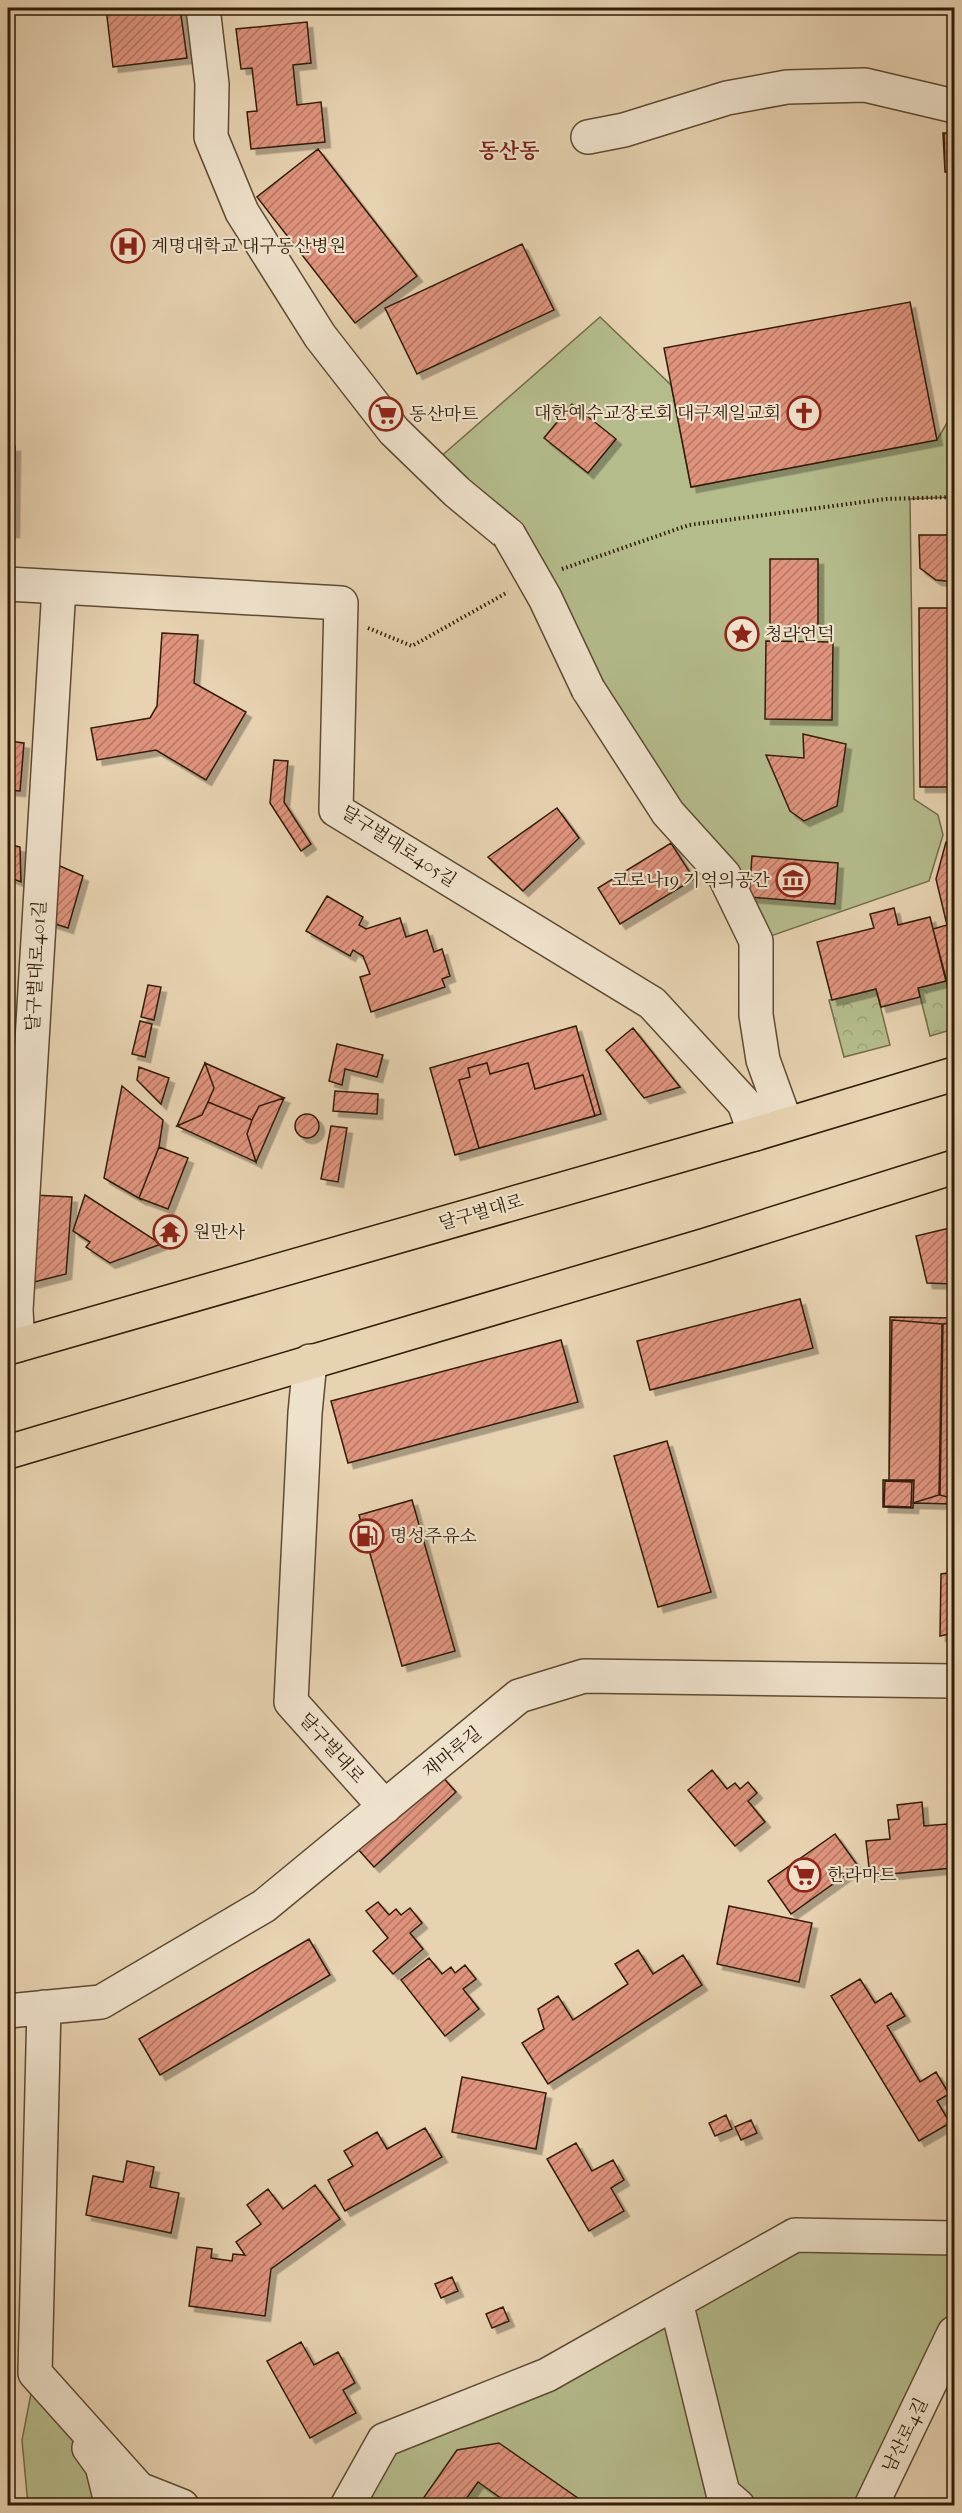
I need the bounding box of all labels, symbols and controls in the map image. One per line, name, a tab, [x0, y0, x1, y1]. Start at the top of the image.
district label: 동산동	[479, 139, 539, 163]
hospital icon: 계명대학교 대구동산병원	[110, 228, 146, 264]
place label: 계명대학교 대구동산병원	[151, 236, 346, 257]
church icon: 대한예수교장로회 대구제일교회	[786, 395, 822, 431]
supermarket icon: 동산마트	[368, 396, 404, 432]
place label: 대한예수교장로회 대구제일교회	[534, 403, 781, 424]
place label: 동산마트	[409, 404, 479, 425]
place icon: 청라언덕	[724, 616, 760, 652]
place label: 청라언덕	[765, 624, 835, 645]
street label: 달구벌대로405길	[337, 801, 460, 891]
museum icon: 코로나19 기억의공간	[775, 862, 811, 898]
place label: 코로나19 기억의공간	[611, 870, 771, 891]
street label: 달구벌대로401길	[23, 900, 50, 1032]
street label: 달구벌대로	[436, 1190, 526, 1235]
temple icon: 원만사	[152, 1214, 188, 1250]
place label: 원만사	[193, 1222, 246, 1243]
fuel station icon: 명성주유소	[349, 1518, 385, 1554]
place label: 명성주유소	[390, 1526, 477, 1547]
street label: 달구벌대로	[295, 1709, 369, 1788]
street label: 재마루길	[419, 1722, 486, 1782]
supermarket icon: 한라마트	[786, 1857, 822, 1893]
place label: 한라마트	[827, 1865, 897, 1886]
street label: 남산로4길	[878, 2395, 932, 2476]

